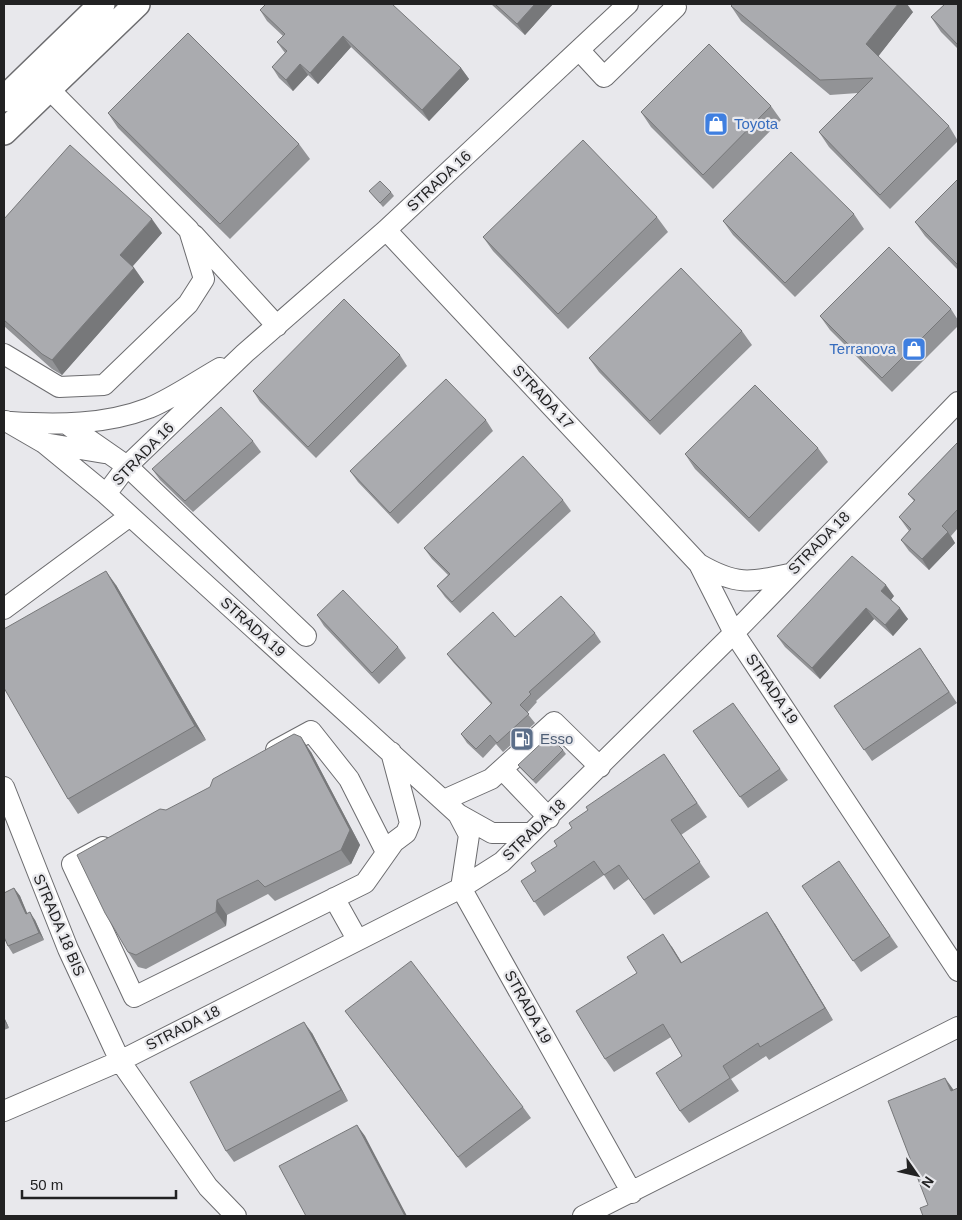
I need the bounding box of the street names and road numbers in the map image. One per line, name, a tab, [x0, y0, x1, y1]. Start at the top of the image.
street label: STRADA 16	[403, 147, 474, 214]
street label: STRADA 17	[510, 361, 577, 432]
street label: STRADA 16	[108, 419, 177, 489]
street label: STRADA 18	[784, 508, 853, 578]
street label: STRADA 19	[218, 593, 289, 660]
street label: STRADA 19	[743, 650, 802, 727]
street label: STRADA 18	[499, 795, 569, 864]
street label: STRADA 18 BIS	[30, 871, 89, 978]
street label: STRADA 19	[501, 967, 555, 1046]
street label: STRADA 18	[143, 1002, 223, 1053]

